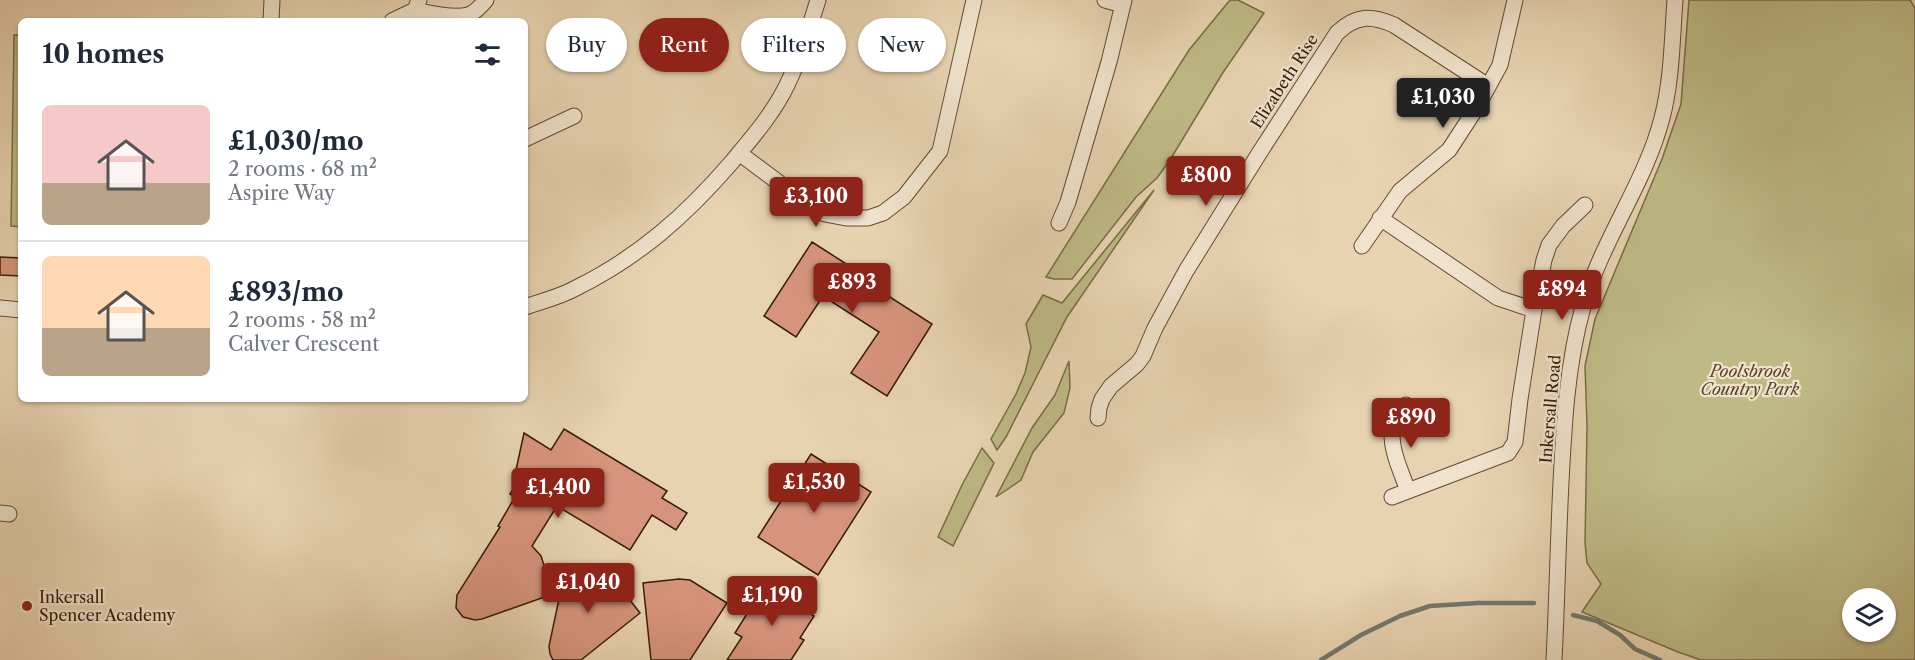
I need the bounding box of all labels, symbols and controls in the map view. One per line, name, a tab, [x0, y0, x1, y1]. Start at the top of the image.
chip: Buy	[546, 18, 627, 72]
chip: Rent	[639, 18, 729, 72]
chip: Filters	[741, 18, 846, 72]
chip: New	[858, 18, 946, 72]
street label: Elizabeth Rise	[1246, 30, 1322, 132]
text: 10 homes	[42, 38, 164, 70]
icon: filters	[471, 38, 504, 71]
pin: £1,030	[1394, 78, 1492, 129]
text: £1,030	[1411, 85, 1475, 109]
text: £1,030/mo	[228, 125, 364, 157]
icon: home	[90, 129, 162, 201]
pin: £800	[1170, 156, 1242, 207]
text: 2 rooms · 68 m²	[228, 157, 377, 181]
text: £800	[1180, 163, 1232, 187]
pin: £3,100	[767, 177, 865, 228]
text: Aspire Way	[228, 181, 335, 205]
text: £3,100	[784, 184, 848, 208]
pin: £893	[816, 263, 888, 314]
text: £893	[828, 270, 877, 294]
pin: £894	[1526, 270, 1598, 321]
text: £893/mo	[228, 276, 344, 308]
text: £894	[1537, 277, 1587, 301]
icon: home	[90, 280, 162, 352]
text: 2 rooms · 58 m²	[228, 308, 376, 332]
text: Calver Crescent	[228, 332, 379, 356]
street label: Inkersall Road	[1535, 354, 1565, 464]
park label: Poolsbrook Country Park	[1701, 361, 1800, 399]
pin: £890	[1375, 398, 1447, 449]
text: £890	[1386, 405, 1436, 429]
pin: £1,530	[765, 463, 863, 514]
pin: £1,400	[509, 468, 607, 519]
text: £1,530	[782, 470, 846, 494]
text: £1,400	[525, 475, 591, 499]
pin: £1,040	[539, 563, 637, 614]
text: £1,040	[555, 570, 621, 594]
pin: £1,190	[723, 576, 821, 627]
text: £1,190	[741, 583, 803, 607]
place label: Inkersall Spencer Academy	[39, 587, 176, 625]
map controls	[1842, 588, 1896, 642]
button: layers	[1842, 588, 1896, 642]
marker: Inkersall Spencer Academy	[20, 599, 34, 613]

